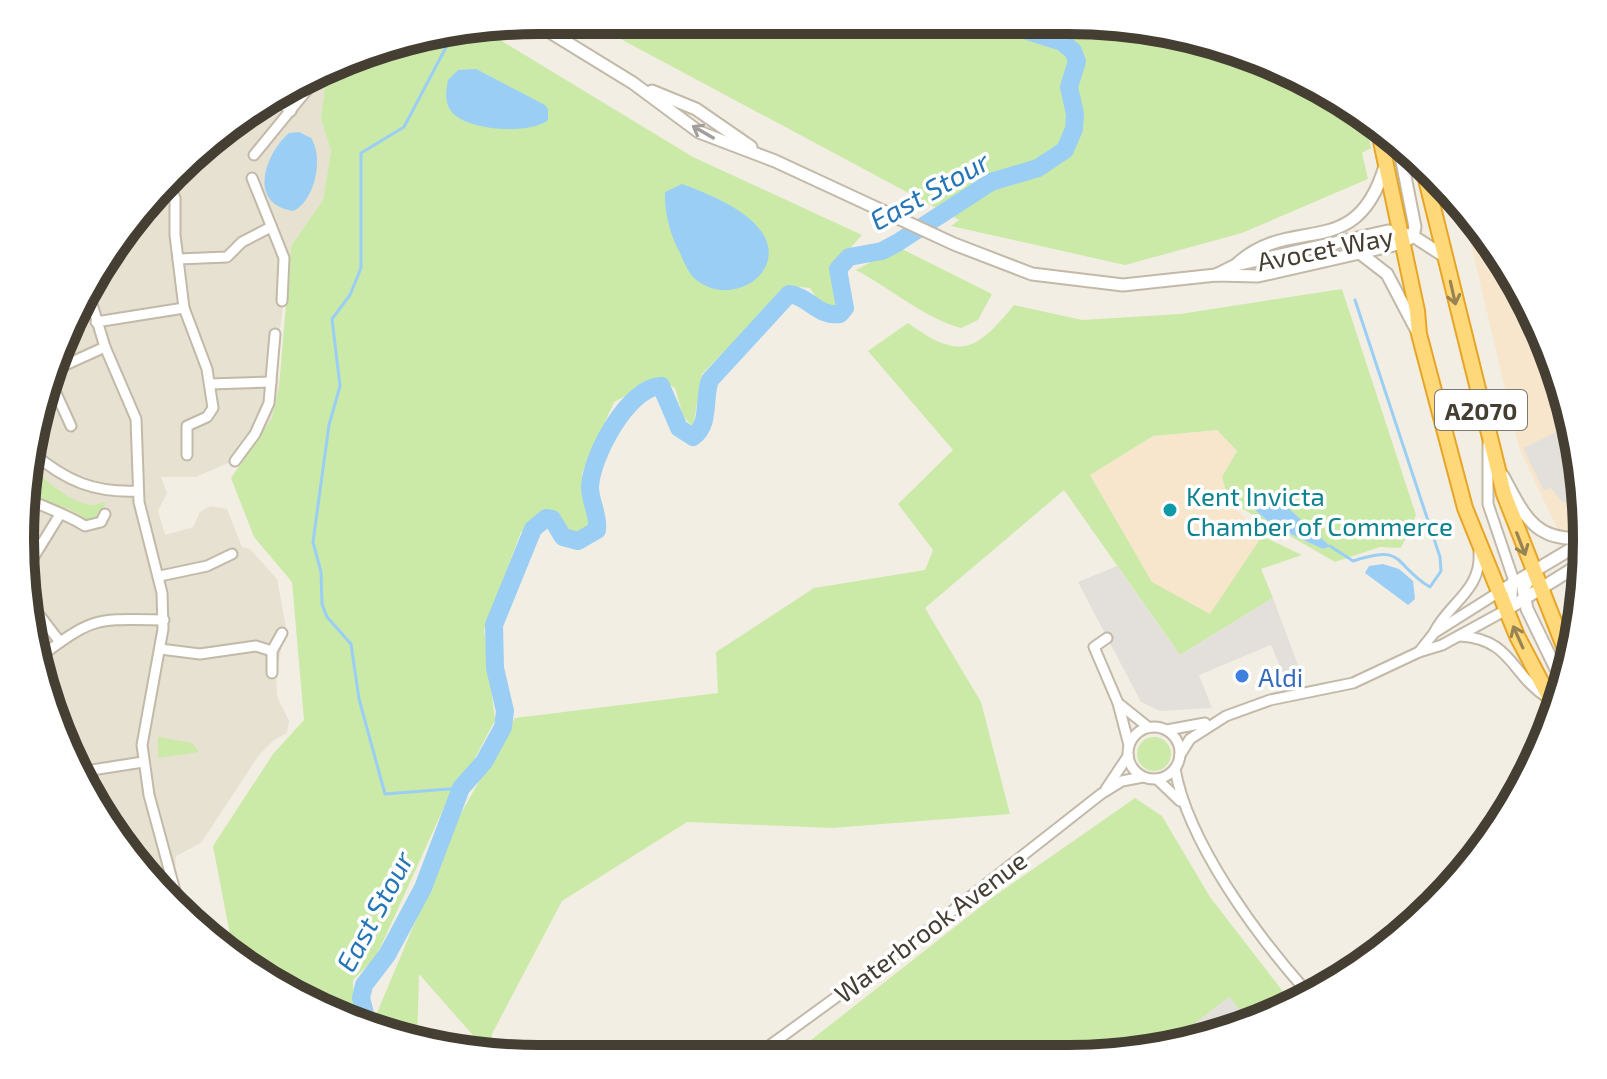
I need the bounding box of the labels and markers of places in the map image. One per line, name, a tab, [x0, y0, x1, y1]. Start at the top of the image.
place label: Kent Invicta Chamber of Commerce	[1186, 480, 1453, 541]
marker: Kent Invicta Chamber of Commerce	[1161, 501, 1179, 519]
place label: Aldi	[1258, 661, 1303, 692]
marker: Aldi	[1233, 667, 1251, 685]

